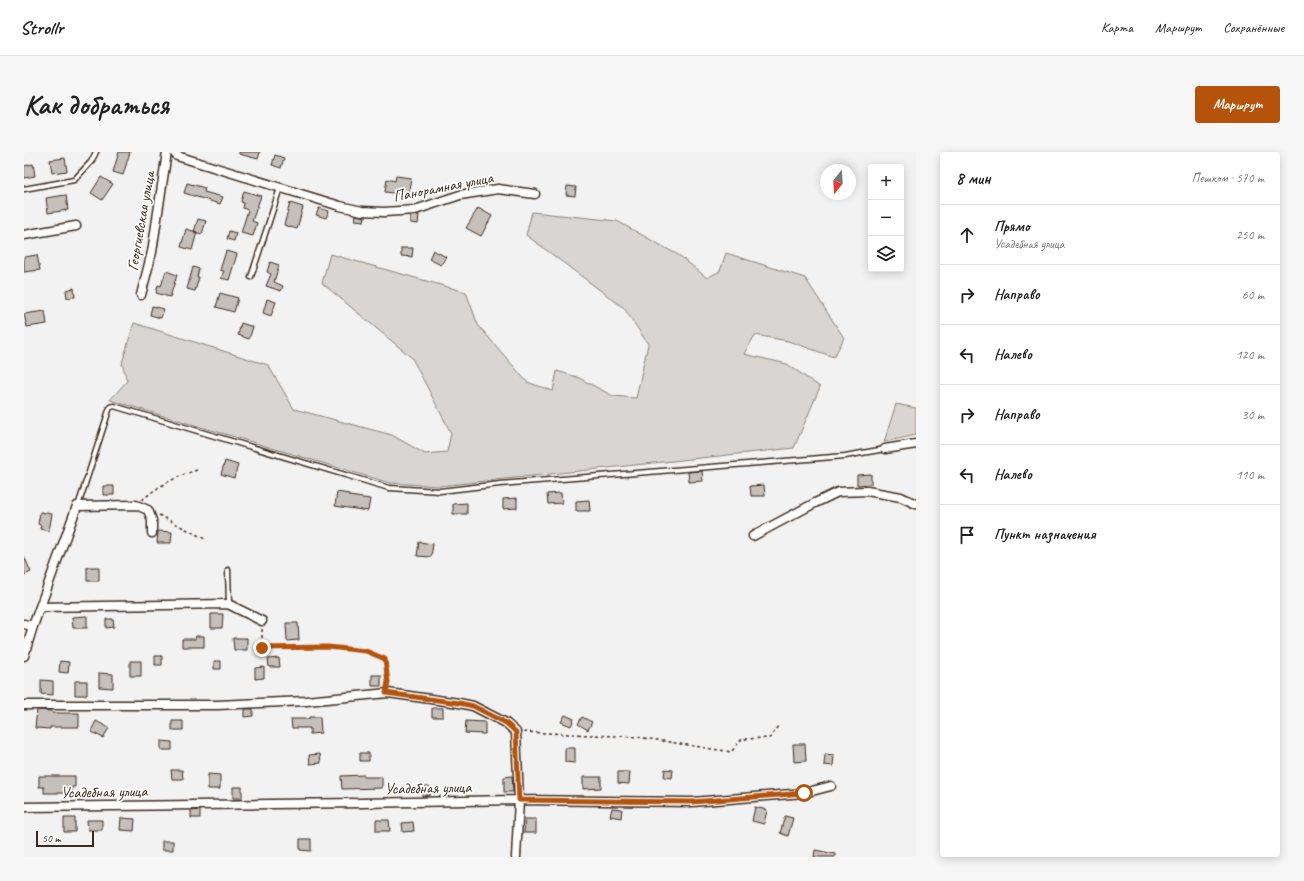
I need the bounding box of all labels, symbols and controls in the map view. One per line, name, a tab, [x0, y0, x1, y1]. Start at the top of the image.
text: Strollr	[20, 16, 63, 40]
text: Карта	[1101, 19, 1133, 36]
text: Маршрут	[1155, 19, 1201, 36]
text: Сохранённые	[1223, 19, 1284, 36]
button: Маршрут	[1195, 86, 1280, 123]
text: Как добраться	[24, 87, 169, 122]
north arrow	[820, 164, 856, 200]
map controls	[868, 164, 904, 272]
button: +	[868, 164, 904, 200]
street label: Панорамная улица	[391, 167, 496, 206]
street label: Георгиевская улица	[122, 168, 160, 272]
text: 8 мин	[956, 168, 991, 189]
text: Пешком · 570 m	[1191, 170, 1264, 186]
button: −	[868, 200, 904, 236]
text: Прямо	[994, 217, 1030, 236]
icon: ahead	[956, 224, 978, 246]
text: 250 m	[1236, 227, 1264, 243]
button: layers	[868, 236, 904, 272]
text: Усадебная улица	[994, 236, 1065, 252]
icon: right	[956, 284, 978, 306]
text: Направо	[994, 285, 1040, 304]
text: 60 m	[1242, 287, 1264, 303]
icon: left	[956, 344, 978, 366]
text: Налево	[994, 345, 1032, 364]
text: 120 m	[1236, 347, 1264, 363]
icon: right	[956, 404, 978, 426]
text: Направо	[994, 405, 1040, 424]
text: 30 m	[1242, 407, 1264, 423]
icon: left	[956, 464, 978, 486]
text: Налево	[994, 465, 1032, 484]
text: 110 m	[1236, 467, 1264, 483]
icon: arrive	[956, 524, 978, 546]
text: Пункт назначения	[994, 525, 1096, 544]
route end	[253, 639, 271, 657]
street label: Усадебная улица	[384, 777, 473, 799]
street label: Усадебная улица	[60, 781, 149, 803]
route start	[795, 784, 813, 802]
scale bar	[36, 829, 94, 848]
text: 50 m	[42, 831, 61, 845]

